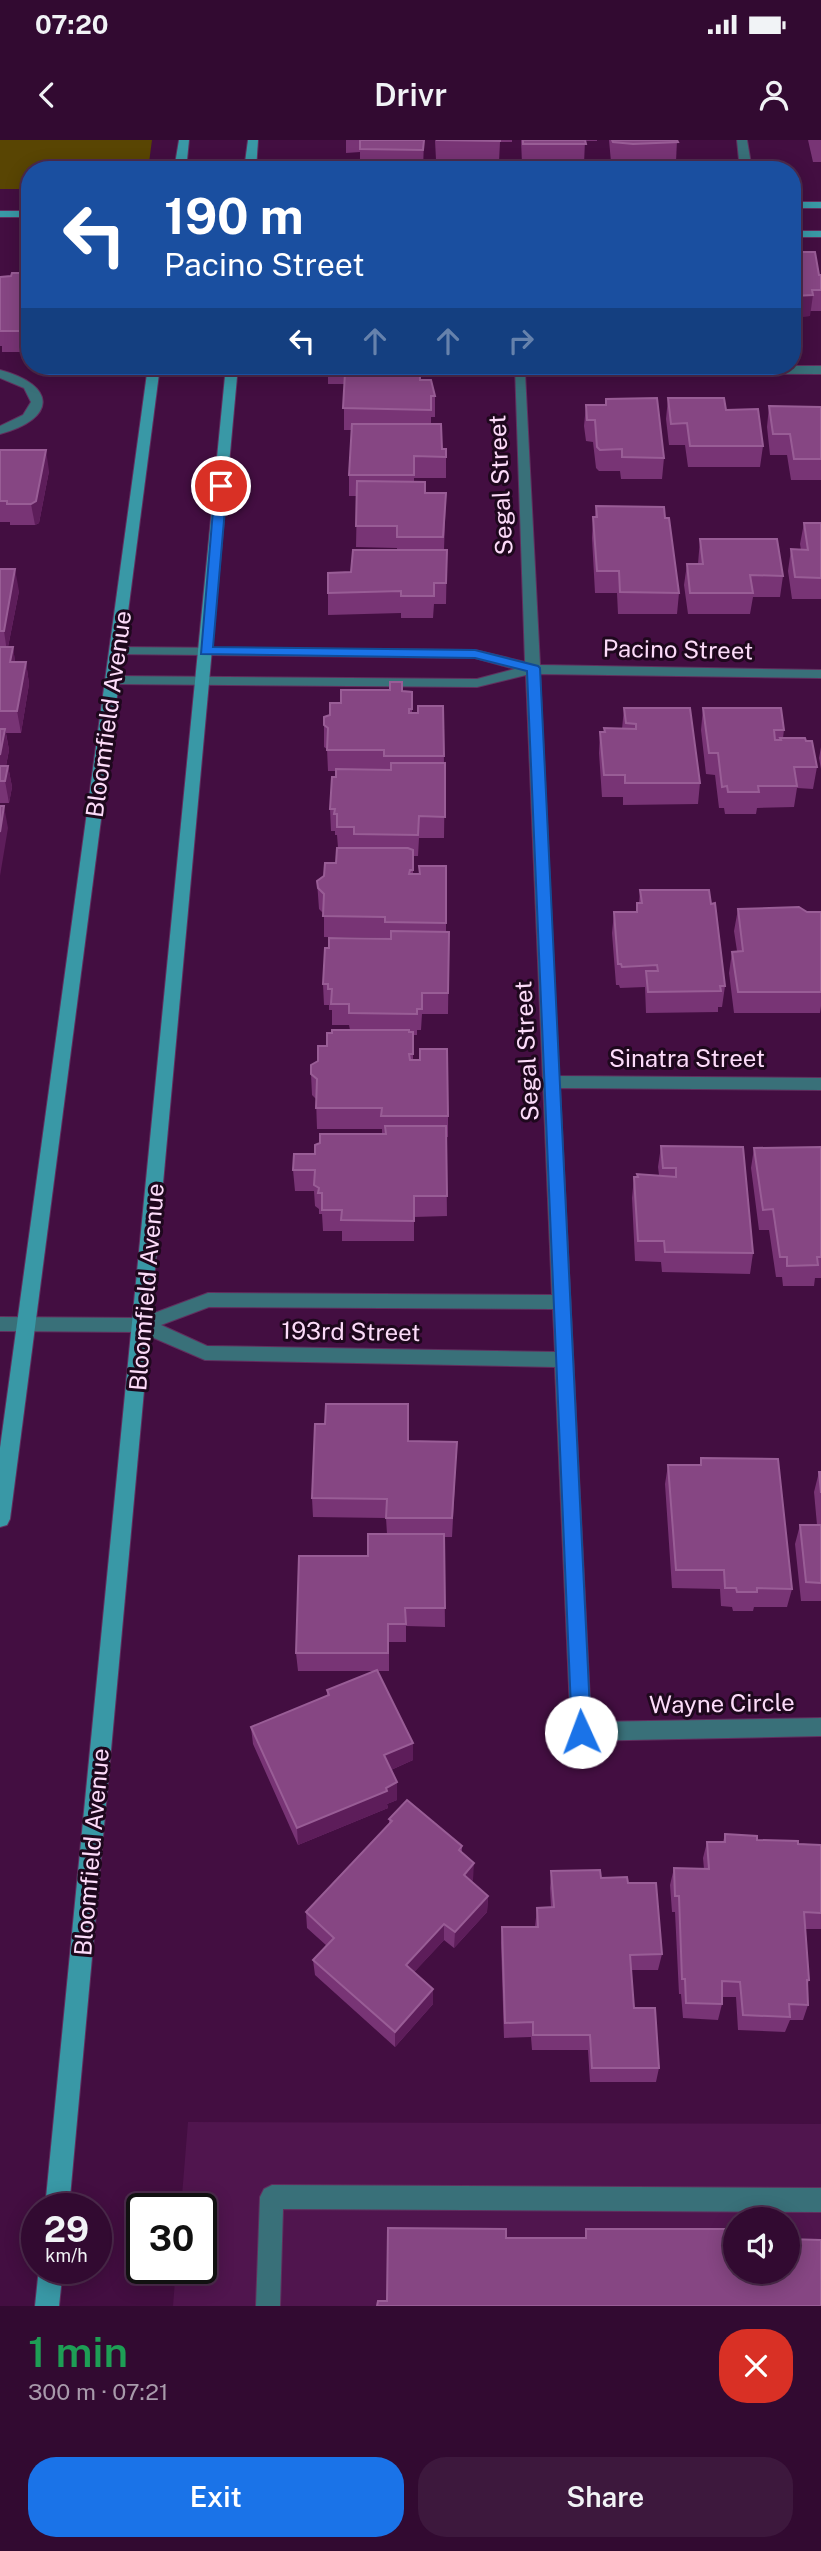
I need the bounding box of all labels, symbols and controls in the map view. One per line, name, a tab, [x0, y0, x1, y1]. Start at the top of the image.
text: 07:20	[35, 9, 108, 40]
icon: back	[28, 76, 66, 114]
text: Drivr	[374, 76, 447, 113]
icon: person	[755, 76, 793, 114]
text: 190 m	[164, 187, 304, 245]
icon: left	[49, 189, 140, 280]
text: Pacino Street	[164, 246, 365, 283]
icon: left	[283, 322, 321, 360]
icon: ahead	[356, 322, 394, 360]
icon: ahead	[429, 322, 467, 360]
icon: right	[502, 322, 540, 360]
street label: Segal Street	[482, 414, 518, 556]
pin	[191, 456, 251, 516]
icon: arrive	[202, 467, 240, 505]
street label: Bloomfield Avenue	[80, 609, 136, 819]
street label: Pacino Street	[603, 634, 753, 664]
street label: Segal Street	[508, 980, 544, 1122]
street label: Sinatra Street	[609, 1044, 765, 1072]
street label: Bloomfield Avenue	[123, 1182, 169, 1392]
street label: 193rd Street	[281, 1316, 421, 1346]
street label: Wayne Circle	[649, 1688, 795, 1718]
position arrow	[544, 1695, 618, 1769]
street label: Bloomfield Avenue	[68, 1747, 114, 1957]
speed limit sign: 30	[126, 2193, 217, 2284]
map controls	[723, 2207, 800, 2284]
button: sound	[723, 2207, 800, 2284]
text: 29	[44, 2209, 89, 2250]
text: km/h	[45, 2245, 88, 2266]
text: 1 min	[28, 2327, 128, 2376]
button: close	[719, 2329, 793, 2403]
text: 300 m · 07:21	[28, 2378, 168, 2405]
button: Exit	[28, 2457, 404, 2537]
button: Share	[418, 2457, 793, 2537]

